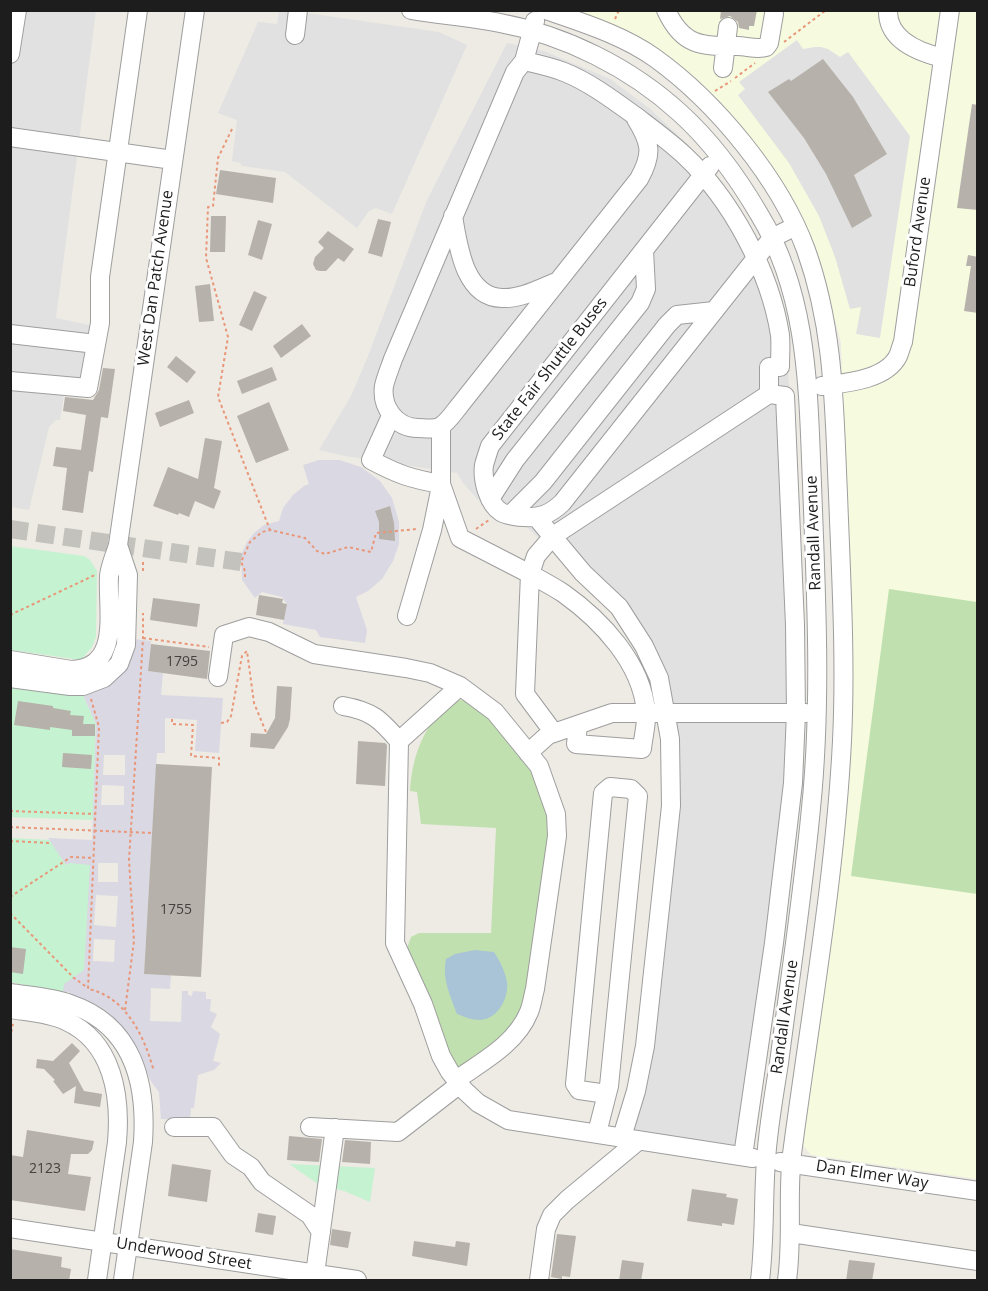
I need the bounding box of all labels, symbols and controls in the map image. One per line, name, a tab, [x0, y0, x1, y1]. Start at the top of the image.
street label: Buford Avenue	[901, 176, 935, 288]
street label: West Dan Patch Avenue	[134, 189, 178, 367]
street label: State Fair Shuttle Buses	[488, 294, 612, 444]
street label: Randall Avenue	[802, 475, 826, 591]
house number: 1795	[166, 654, 198, 670]
house number: 1755	[160, 902, 192, 918]
street label: Randall Avenue	[767, 959, 803, 1075]
street label: Dan Elmer Way	[814, 1157, 930, 1193]
house number: 2123	[29, 1161, 61, 1177]
street label: Underwood Street	[115, 1234, 253, 1274]

